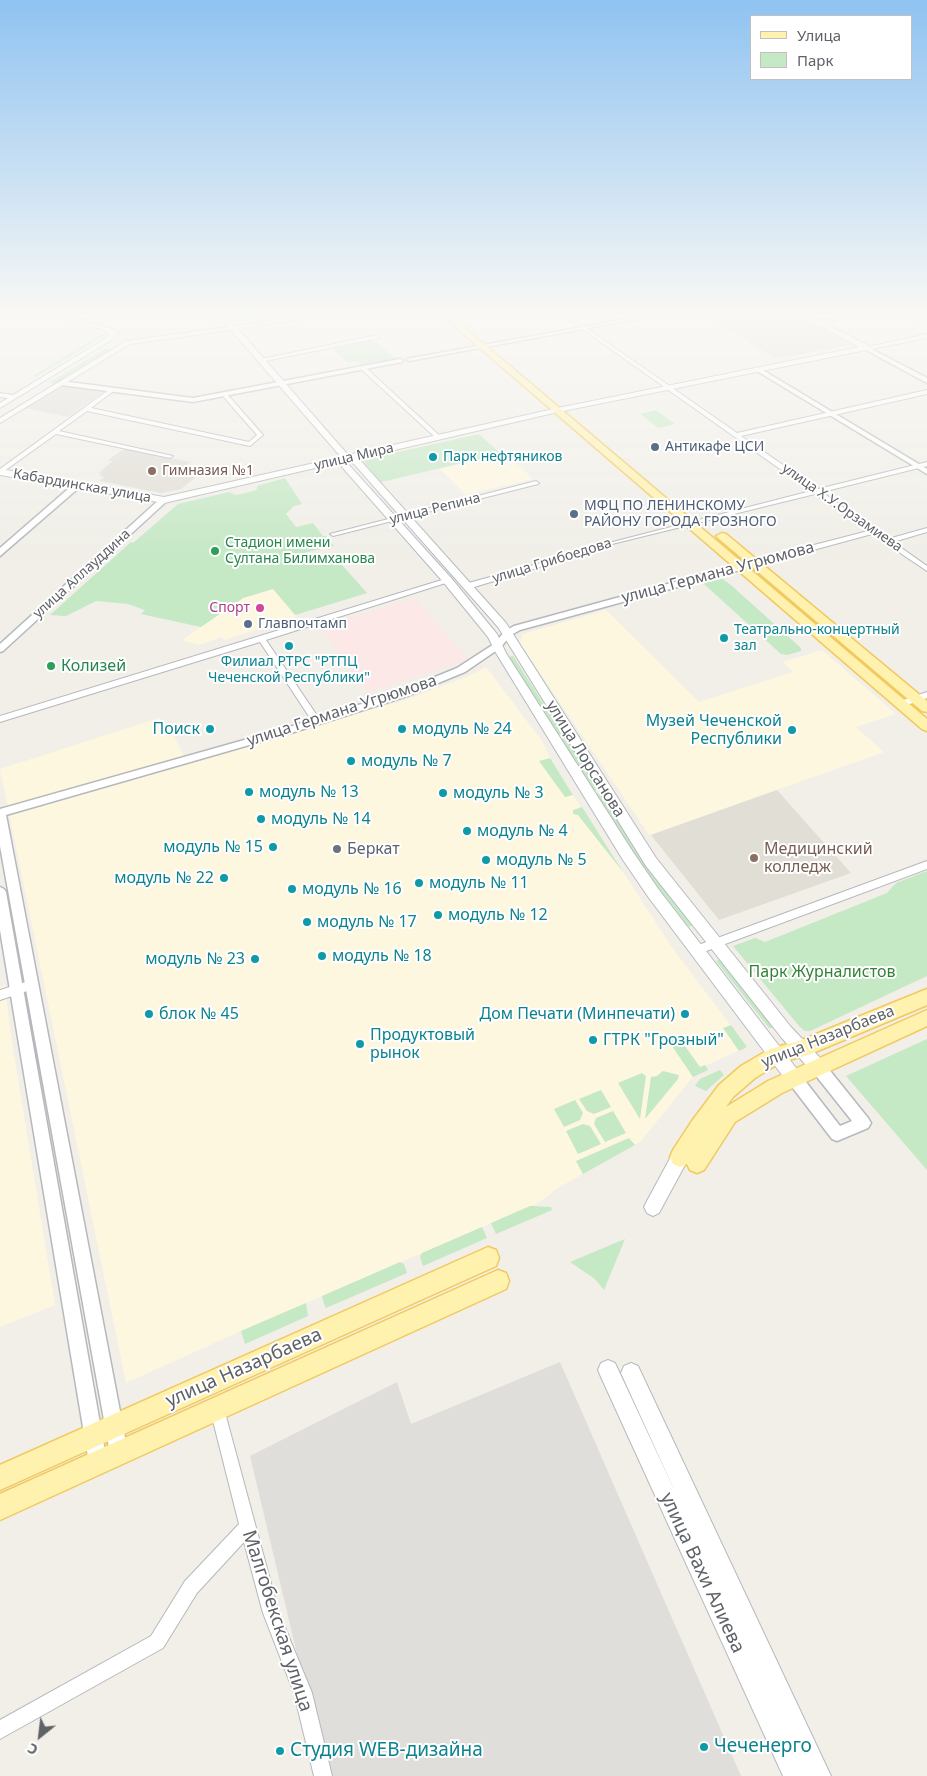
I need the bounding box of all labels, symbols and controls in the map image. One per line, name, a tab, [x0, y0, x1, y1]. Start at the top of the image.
legend	[750, 15, 912, 80]
text: Улица	[797, 25, 841, 45]
text: Парк	[797, 50, 833, 70]
place label: Антикафе ЦСИ	[665, 439, 764, 455]
street label: улица Мира	[313, 440, 395, 474]
marker: Антикафе ЦСИ	[649, 441, 661, 453]
place label: Парк нефтяников	[443, 449, 562, 465]
marker: Парк нефтяников	[427, 451, 439, 463]
street label: улица Х.У.Орзамиева	[779, 460, 905, 556]
place label: Гимназия №1	[162, 463, 254, 479]
marker: Гимназия №1	[146, 465, 158, 477]
street label: Кабардинская улица	[12, 466, 152, 506]
street label: улица Репина	[388, 490, 482, 528]
place label: МФЦ ПО ЛЕНИНСКОМУ РАЙОНУ ГОРОДА ГРОЗНОГО	[584, 498, 777, 530]
marker: МФЦ ПО ЛЕНИНСКОМУ РАЙОНУ ГОРОДА ГРОЗНОГО	[568, 508, 580, 520]
street label: улица Аллауддина	[30, 526, 134, 622]
place label: Стадион имени Султана Билимханова	[225, 535, 375, 568]
street label: улица Грибоедова	[490, 535, 614, 587]
street label: улица Германа Угрюмова	[620, 538, 816, 608]
marker: Стадион имени Султана Билимханова	[209, 545, 221, 557]
place label: Спорт	[209, 600, 250, 616]
marker: Спорт	[254, 602, 266, 614]
place label: Главпочтамп	[258, 616, 347, 632]
marker: Главпочтамп	[242, 618, 254, 630]
place label: Театрально-концертный зал	[734, 622, 900, 654]
marker: Театрально-концертный зал	[718, 632, 730, 644]
marker: Филиал РТРС "РТПЦ Чеченской Республики"	[283, 640, 295, 652]
place label: Филиал РТРС "РТПЦ Чеченской Республики"	[208, 654, 370, 686]
place label: Колизей	[61, 656, 126, 676]
marker: Колизей	[45, 660, 57, 672]
street label: улица Германа Угрюмова	[245, 671, 439, 751]
street label: улица Лорсанова	[541, 697, 629, 821]
place label: Музей Чеченской Республики	[646, 711, 782, 749]
place label: Поиск	[152, 719, 200, 739]
place label: модуль № 24	[412, 719, 512, 739]
marker: Поиск	[204, 723, 216, 735]
marker: модуль № 24	[396, 723, 408, 735]
marker: Музей Чеченской Республики	[786, 724, 798, 736]
place label: модуль № 7	[361, 751, 452, 771]
marker: модуль № 7	[345, 755, 357, 767]
place label: модуль № 13	[259, 782, 359, 802]
place label: модуль № 3	[453, 783, 544, 803]
marker: модуль № 13	[243, 786, 255, 798]
marker: модуль № 3	[437, 787, 449, 799]
place label: модуль № 14	[271, 809, 371, 829]
marker: модуль № 14	[255, 813, 267, 825]
place label: модуль № 4	[477, 821, 568, 841]
marker: модуль № 4	[461, 825, 473, 837]
place label: модуль № 15	[163, 837, 263, 857]
place label: Беркат	[347, 839, 400, 859]
place label: Медицинский колледж	[764, 839, 873, 877]
marker: модуль № 15	[267, 841, 279, 853]
marker: Беркат	[331, 843, 343, 855]
place label: модуль № 5	[496, 850, 587, 870]
marker: Медицинский колледж	[748, 852, 760, 864]
marker: модуль № 5	[480, 854, 492, 866]
place label: модуль № 22	[114, 868, 214, 888]
marker: модуль № 22	[218, 872, 230, 884]
place label: модуль № 11	[429, 873, 529, 893]
marker: модуль № 11	[413, 877, 425, 889]
place label: модуль № 16	[302, 879, 402, 899]
marker: модуль № 16	[286, 883, 298, 895]
place label: модуль № 12	[448, 905, 548, 925]
marker: модуль № 12	[432, 909, 444, 921]
place label: модуль № 17	[317, 912, 417, 932]
marker: модуль № 17	[301, 916, 313, 928]
place label: модуль № 18	[332, 946, 432, 966]
place label: модуль № 23	[145, 949, 245, 969]
marker: модуль № 18	[316, 950, 328, 962]
marker: модуль № 23	[249, 953, 261, 965]
park label: Парк Журналистов	[749, 962, 895, 982]
street label: улица Назарбаева	[759, 1002, 897, 1072]
place label: блок № 45	[159, 1004, 239, 1024]
place label: Дом Печати (Минпечати)	[480, 1004, 675, 1024]
marker: блок № 45	[143, 1008, 155, 1020]
marker: Дом Печати (Минпечати)	[679, 1008, 691, 1020]
place label: Продуктовый рынок	[370, 1025, 475, 1063]
place label: ГТРК "Грозный"	[603, 1030, 724, 1050]
marker: ГТРК "Грозный"	[587, 1034, 599, 1046]
marker: Продуктовый рынок	[354, 1038, 366, 1050]
street label: улица Назарбаева	[162, 1323, 326, 1413]
street label: улица Вахи Алиева	[655, 1489, 749, 1657]
street label: Малгобекская улица	[237, 1527, 317, 1715]
north arrow	[15, 1711, 65, 1761]
place label: Чеченерго	[714, 1736, 812, 1758]
text: С	[24, 1739, 41, 1760]
place label: Студия WEB-дизайна	[290, 1740, 483, 1762]
marker: Чеченерго	[698, 1741, 710, 1753]
marker: Студия WEB-дизайна	[274, 1745, 286, 1757]

